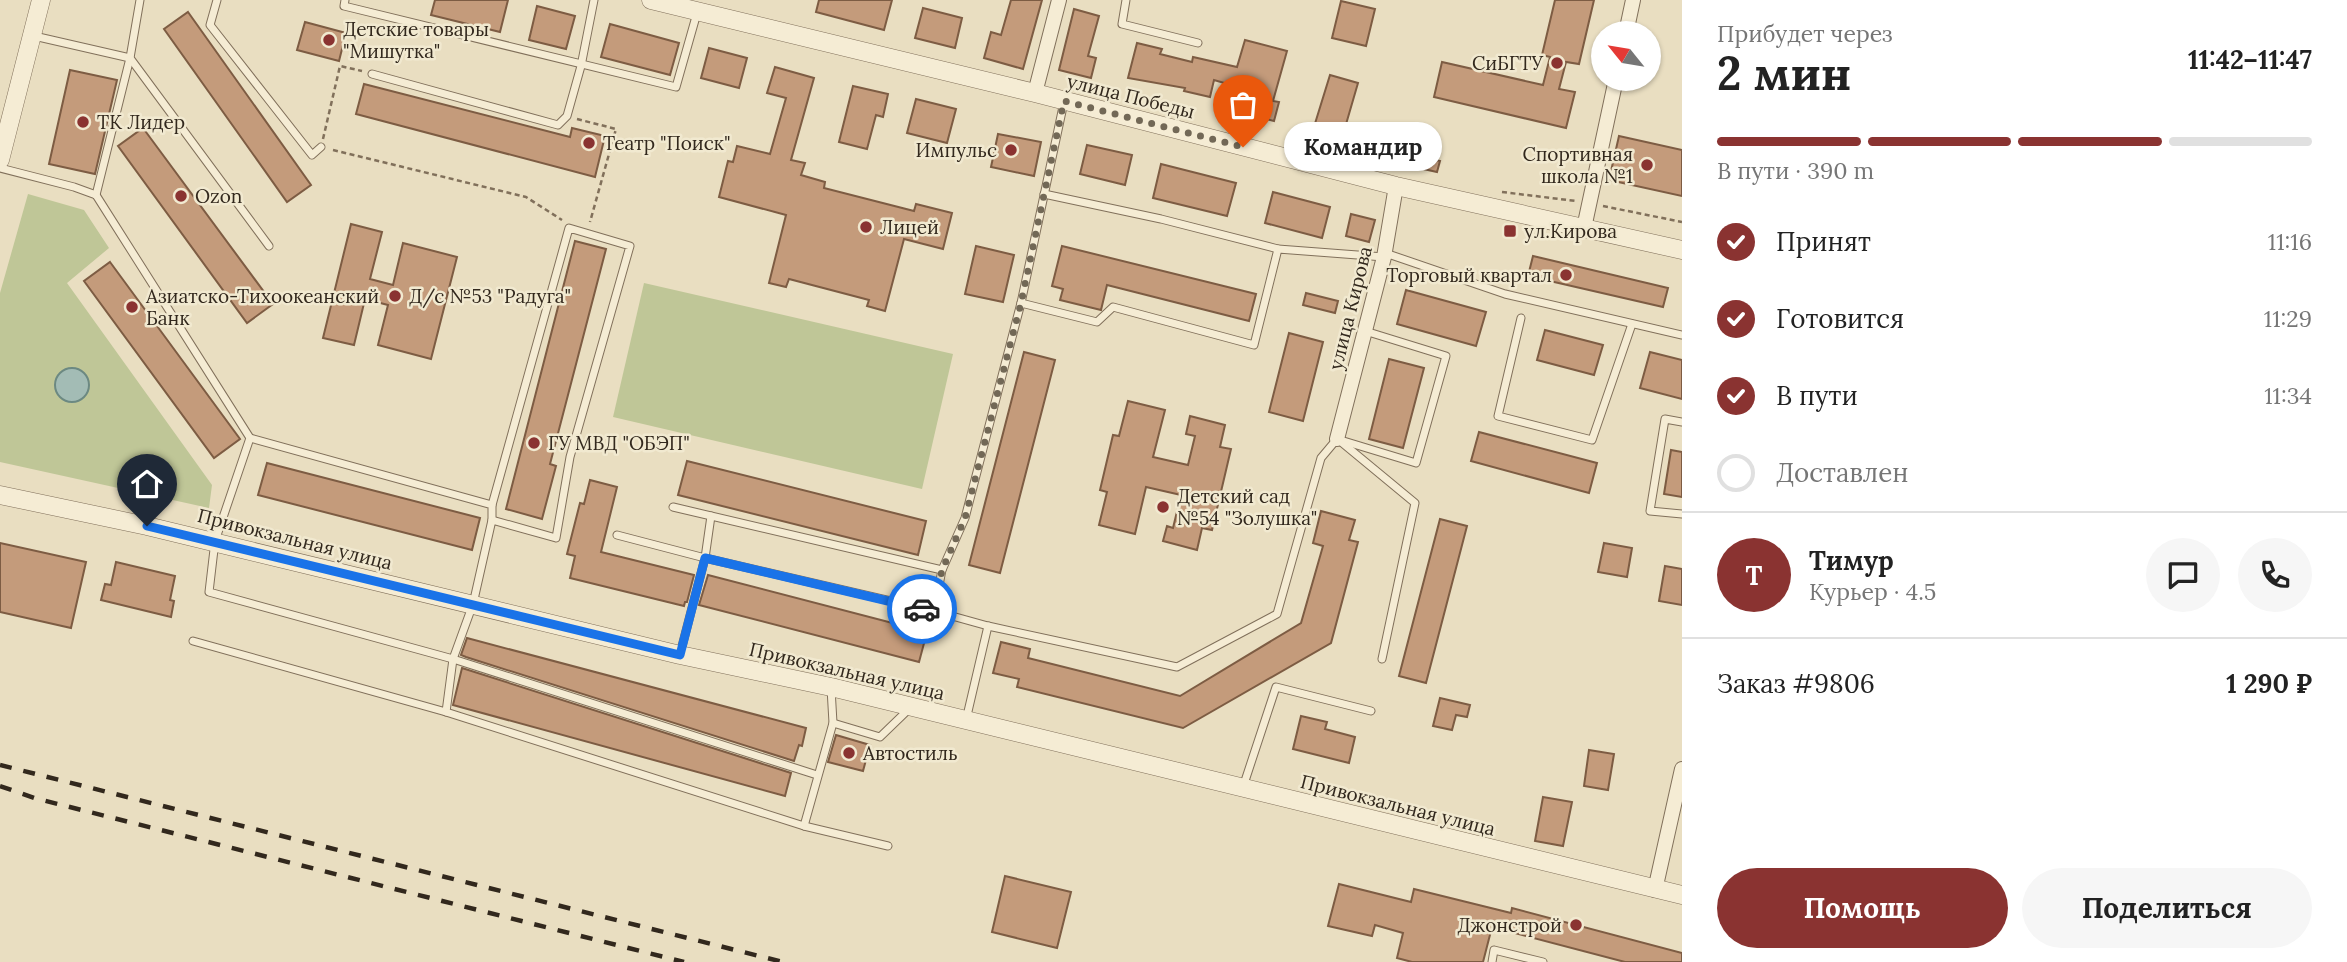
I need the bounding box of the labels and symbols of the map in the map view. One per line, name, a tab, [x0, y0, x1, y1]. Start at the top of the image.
place label: Детские товары "Мишутка"	[343, 17, 489, 63]
north arrow	[1591, 21, 1661, 91]
marker: Детские товары "Мишутка"	[321, 32, 337, 48]
place label: СиБГТУ	[1472, 51, 1543, 75]
marker: СиБГТУ	[1549, 55, 1565, 71]
street label: улица Победы	[1065, 69, 1197, 123]
pin	[1213, 75, 1273, 147]
place label: ТК Лидер	[97, 110, 185, 134]
marker: ТК Лидер	[75, 114, 91, 130]
callout: Командир	[1285, 122, 1442, 172]
place label: Театр "Поиск"	[603, 131, 731, 155]
marker: Театр "Поиск"	[581, 135, 597, 151]
place label: Импульс	[915, 138, 997, 162]
marker: Импульс	[1003, 142, 1019, 158]
place label: Спортивная школа №1	[1522, 142, 1633, 188]
marker: Спортивная школа №1	[1639, 157, 1655, 173]
place label: Ozon	[195, 184, 242, 208]
marker: Ozon	[173, 188, 189, 204]
place label: Лицей	[880, 215, 939, 239]
marker: Лицей	[858, 219, 874, 235]
place label: ул.Кирова	[1524, 219, 1617, 243]
marker: ул.Кирова	[1502, 223, 1518, 239]
street label: улица Кирова	[1323, 243, 1377, 372]
place label: Торговый квартал	[1386, 263, 1552, 287]
marker: Торговый квартал	[1558, 267, 1574, 283]
place label: Азиатско-Тихоокеанский Банк	[145, 284, 379, 330]
place label: Д/с №53 "Радуга"	[409, 284, 571, 309]
marker: Д/с №53 "Радуга"	[387, 288, 403, 304]
marker: Азиатско-Тихоокеанский Банк	[124, 299, 140, 315]
place label: ГУ МВД "ОБЭП"	[548, 431, 690, 455]
marker: ГУ МВД "ОБЭП"	[526, 435, 542, 451]
pin	[117, 454, 177, 526]
place label: Детский сад №54 "Золушка"	[1177, 484, 1317, 530]
marker: Детский сад №54 "Золушка"	[1155, 499, 1171, 515]
street label: Привокзальная улица	[195, 503, 395, 575]
courier	[887, 574, 957, 644]
street label: Привокзальная улица	[747, 637, 947, 705]
place label: Автостиль	[862, 741, 958, 765]
marker: Автостиль	[841, 745, 857, 761]
street label: Привокзальная улица	[1298, 769, 1498, 841]
place label: Джонстрой	[1457, 913, 1562, 937]
marker: Джонстрой	[1568, 917, 1584, 933]

